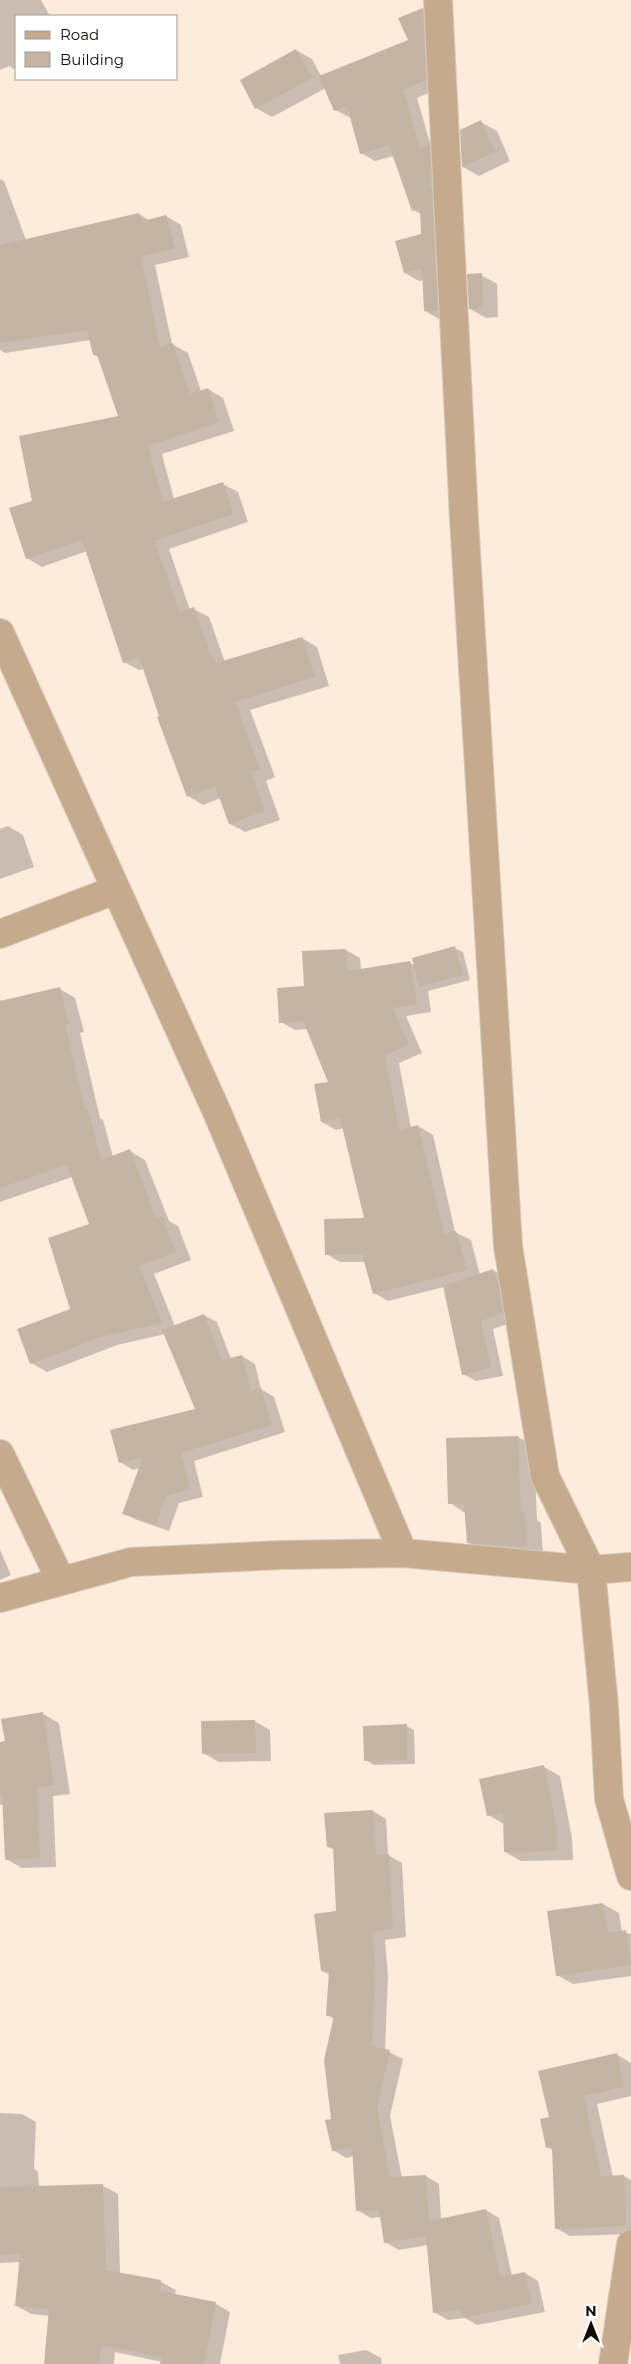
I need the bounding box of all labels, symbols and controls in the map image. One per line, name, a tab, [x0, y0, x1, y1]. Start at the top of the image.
legend	[15, 15, 178, 80]
text: Road	[60, 25, 99, 44]
text: Building	[60, 50, 124, 69]
north arrow	[566, 2299, 616, 2349]
text: N	[585, 2302, 597, 2320]

